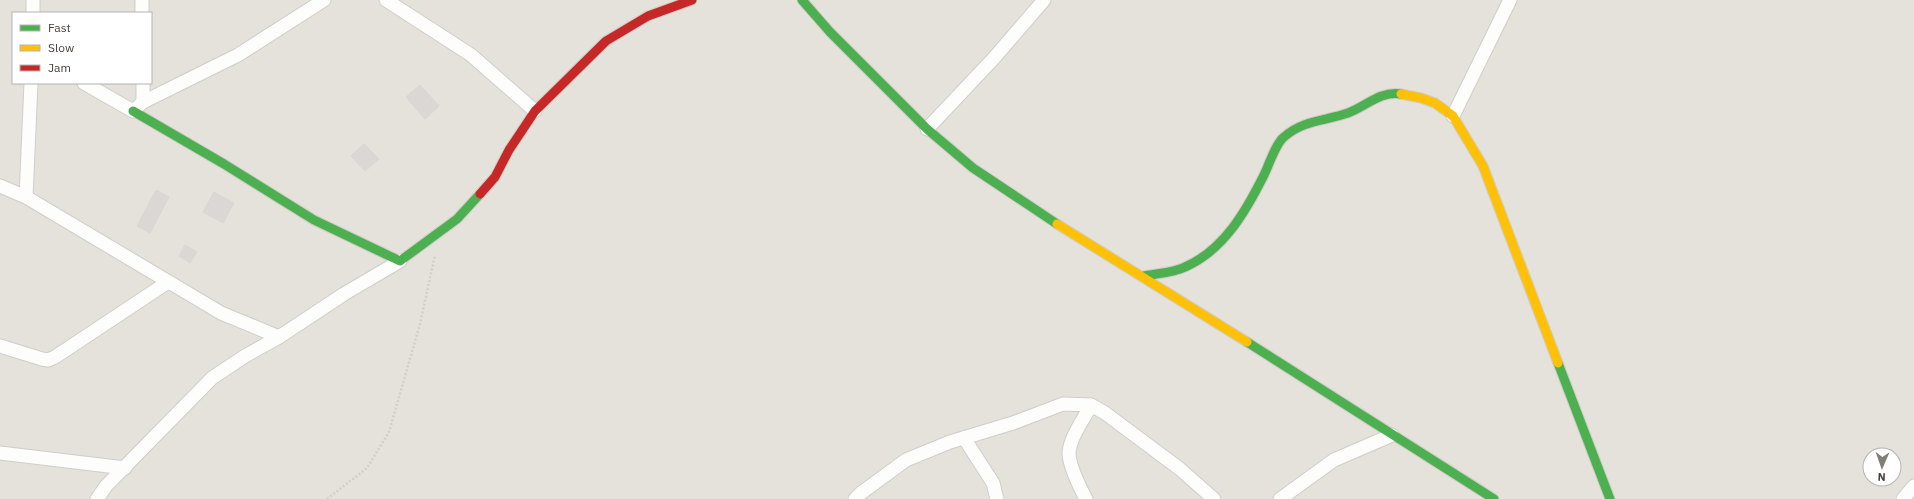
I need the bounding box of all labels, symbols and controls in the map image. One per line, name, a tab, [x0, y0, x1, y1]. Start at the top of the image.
legend	[12, 12, 152, 84]
text: Fast	[48, 20, 71, 35]
text: Slow	[48, 40, 74, 55]
text: Jam	[48, 60, 71, 75]
north arrow	[1862, 447, 1902, 487]
text: N	[1877, 470, 1886, 484]

